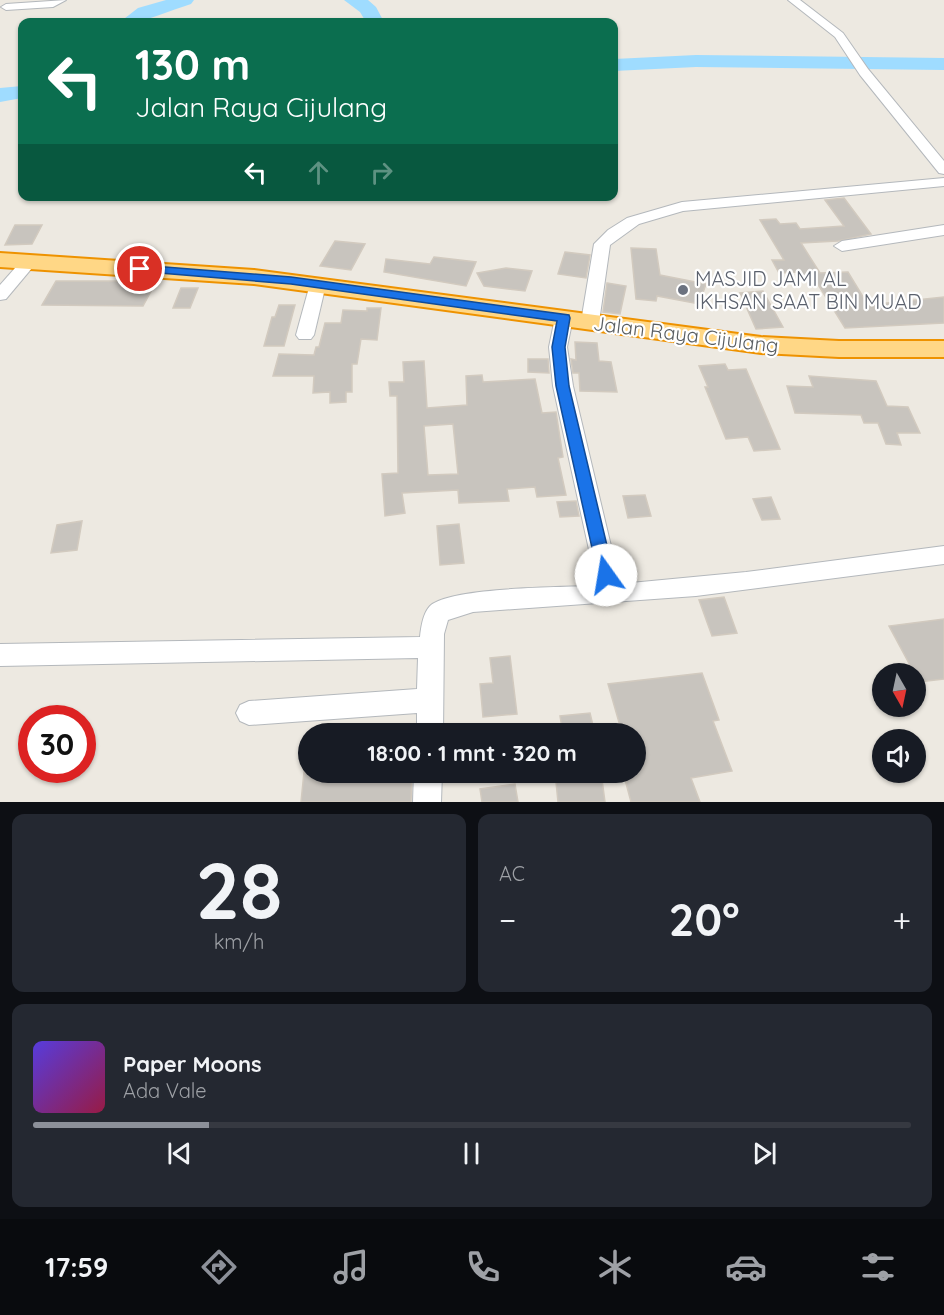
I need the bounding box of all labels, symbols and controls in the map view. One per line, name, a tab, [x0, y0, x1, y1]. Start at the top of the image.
text: 130 m	[135, 38, 250, 91]
icon: left	[36, 42, 114, 120]
text: Jalan Raya Cijulang	[135, 90, 387, 124]
icon: left	[239, 156, 272, 189]
icon: ahead	[302, 156, 335, 189]
icon: right	[365, 156, 398, 189]
pin	[114, 243, 165, 294]
icon: arrive	[123, 252, 156, 285]
place label: MASJID JAMI AL IKHSAN SAAT BIN MUAD	[695, 266, 922, 314]
marker: MASJID JAMI AL IKHSAN SAAT BIN MUAD	[676, 283, 690, 297]
street label: Jalan Raya Cijulang	[592, 310, 780, 358]
position arrow	[574, 543, 638, 607]
north arrow	[872, 663, 926, 717]
map controls	[872, 663, 926, 783]
speed limit sign: 30	[18, 705, 96, 783]
button: sound	[872, 729, 926, 783]
text: 18:00 · 1 mnt · 320 m	[367, 739, 577, 767]
text: 28	[195, 841, 283, 939]
text: AC	[499, 861, 525, 886]
text: 20°	[669, 891, 740, 947]
text: −	[499, 899, 516, 940]
text: +	[892, 899, 911, 940]
text: km/h	[214, 929, 264, 954]
text: Paper Moons	[123, 1050, 262, 1078]
text: Ada Vale	[123, 1078, 207, 1103]
icon: previous	[163, 1137, 196, 1170]
icon: pause	[455, 1137, 488, 1170]
icon: next	[748, 1137, 781, 1170]
icon: directions	[198, 1246, 240, 1288]
icon: music	[330, 1246, 372, 1288]
icon: phone	[462, 1246, 504, 1288]
icon: climate	[594, 1246, 636, 1288]
icon: car	[725, 1246, 767, 1288]
icon: filters	[857, 1246, 899, 1288]
text: 17:59	[45, 1250, 108, 1284]

